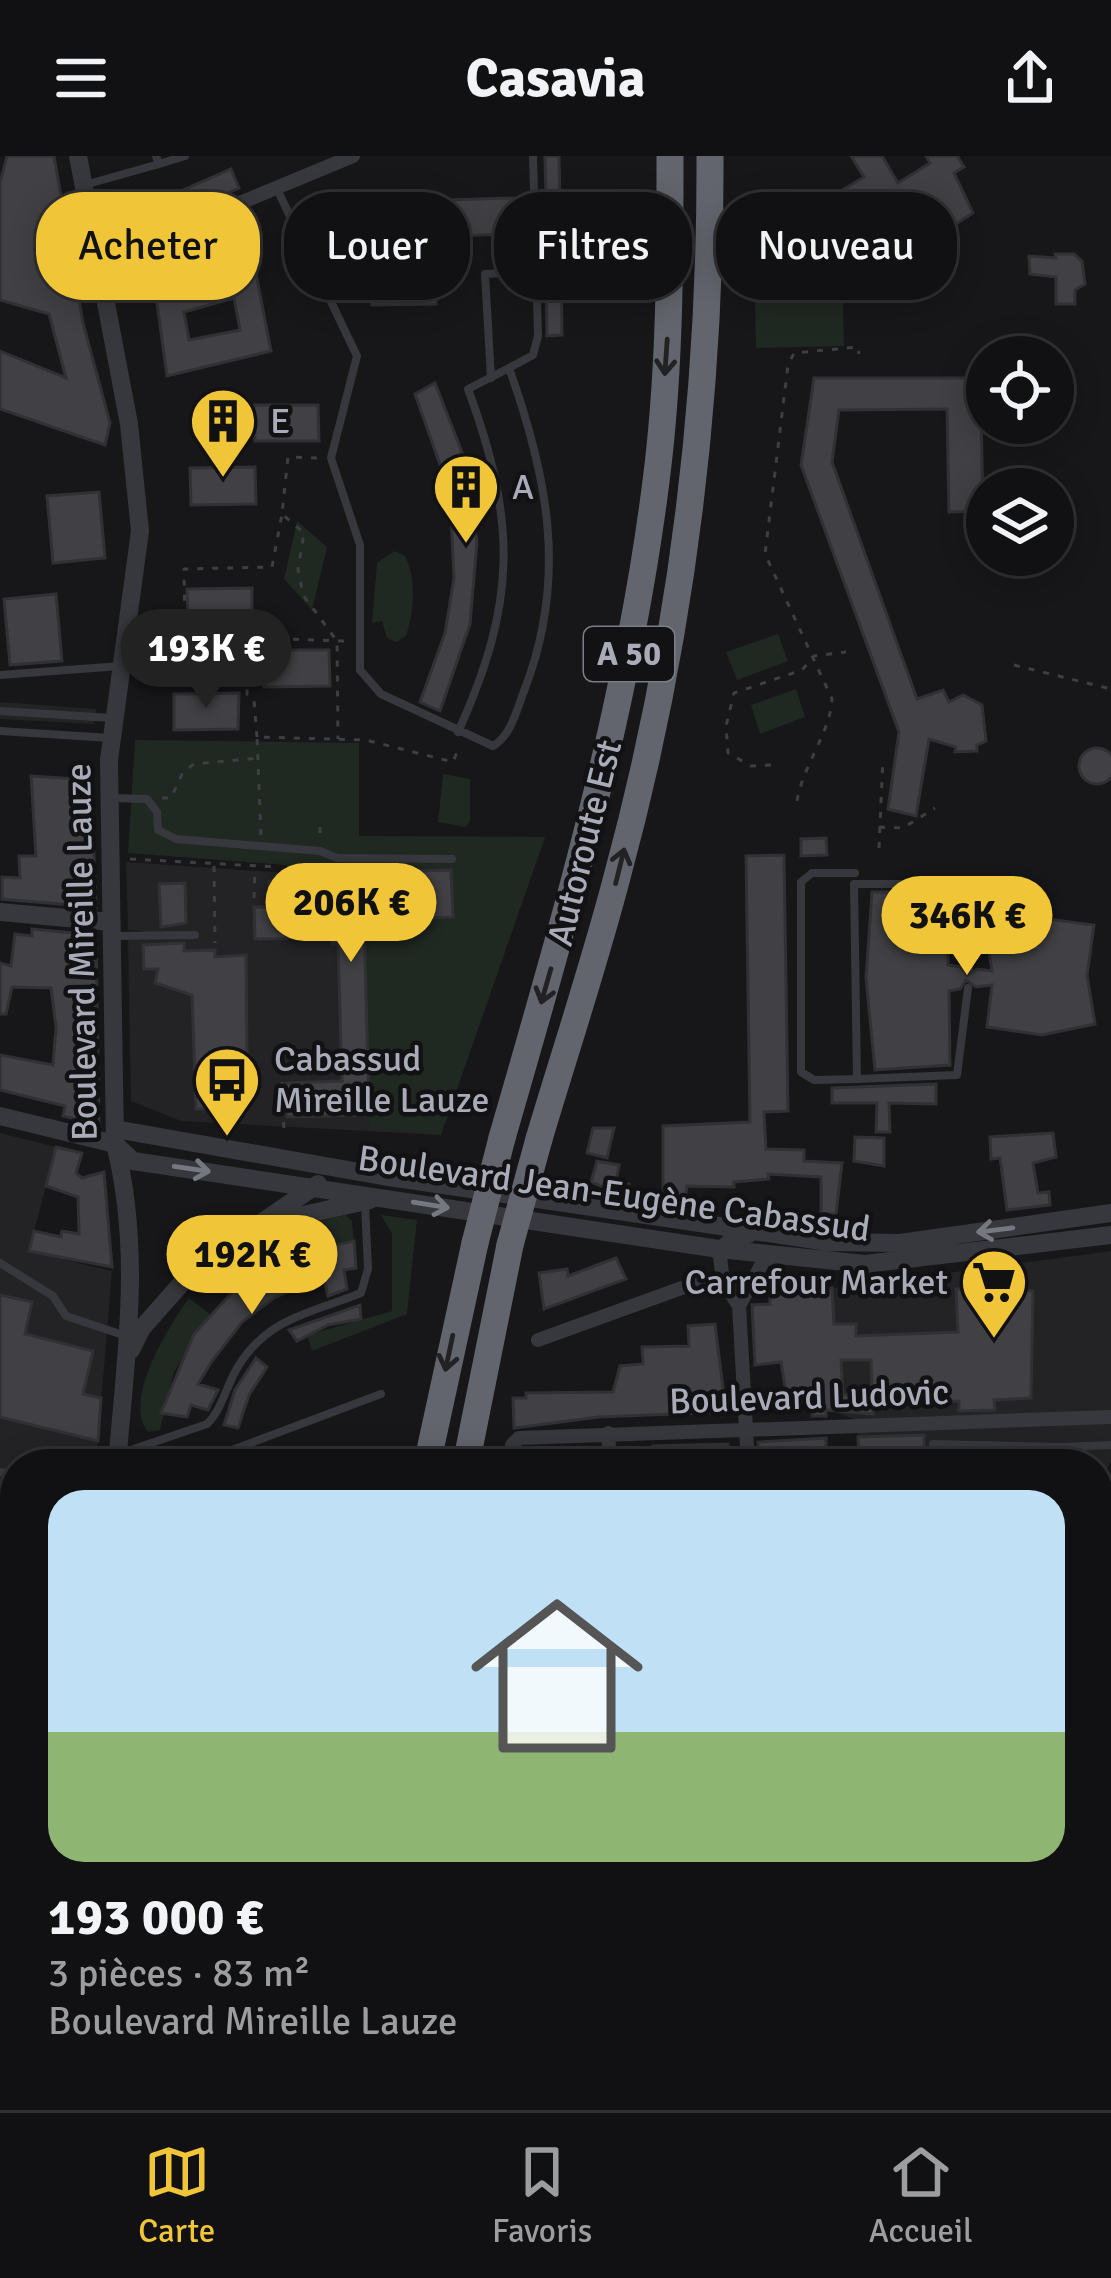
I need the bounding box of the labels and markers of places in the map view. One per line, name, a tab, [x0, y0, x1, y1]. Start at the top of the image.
building icon: E	[188, 386, 258, 480]
place label: E	[270, 399, 290, 444]
building icon: A	[431, 452, 501, 546]
place label: A	[512, 465, 534, 510]
pin: 193K €	[108, 609, 304, 711]
pin: 206K €	[253, 863, 449, 965]
pin: 346K €	[869, 876, 1065, 978]
place label: Cabassud Mireille Lauze	[274, 1037, 489, 1123]
bus stop icon: Cabassud Mireille Lauze	[192, 1045, 262, 1139]
pin: 192K €	[154, 1215, 350, 1317]
supermarket icon: Carrefour Market	[959, 1247, 1029, 1341]
place label: Carrefour Market	[685, 1260, 948, 1305]

